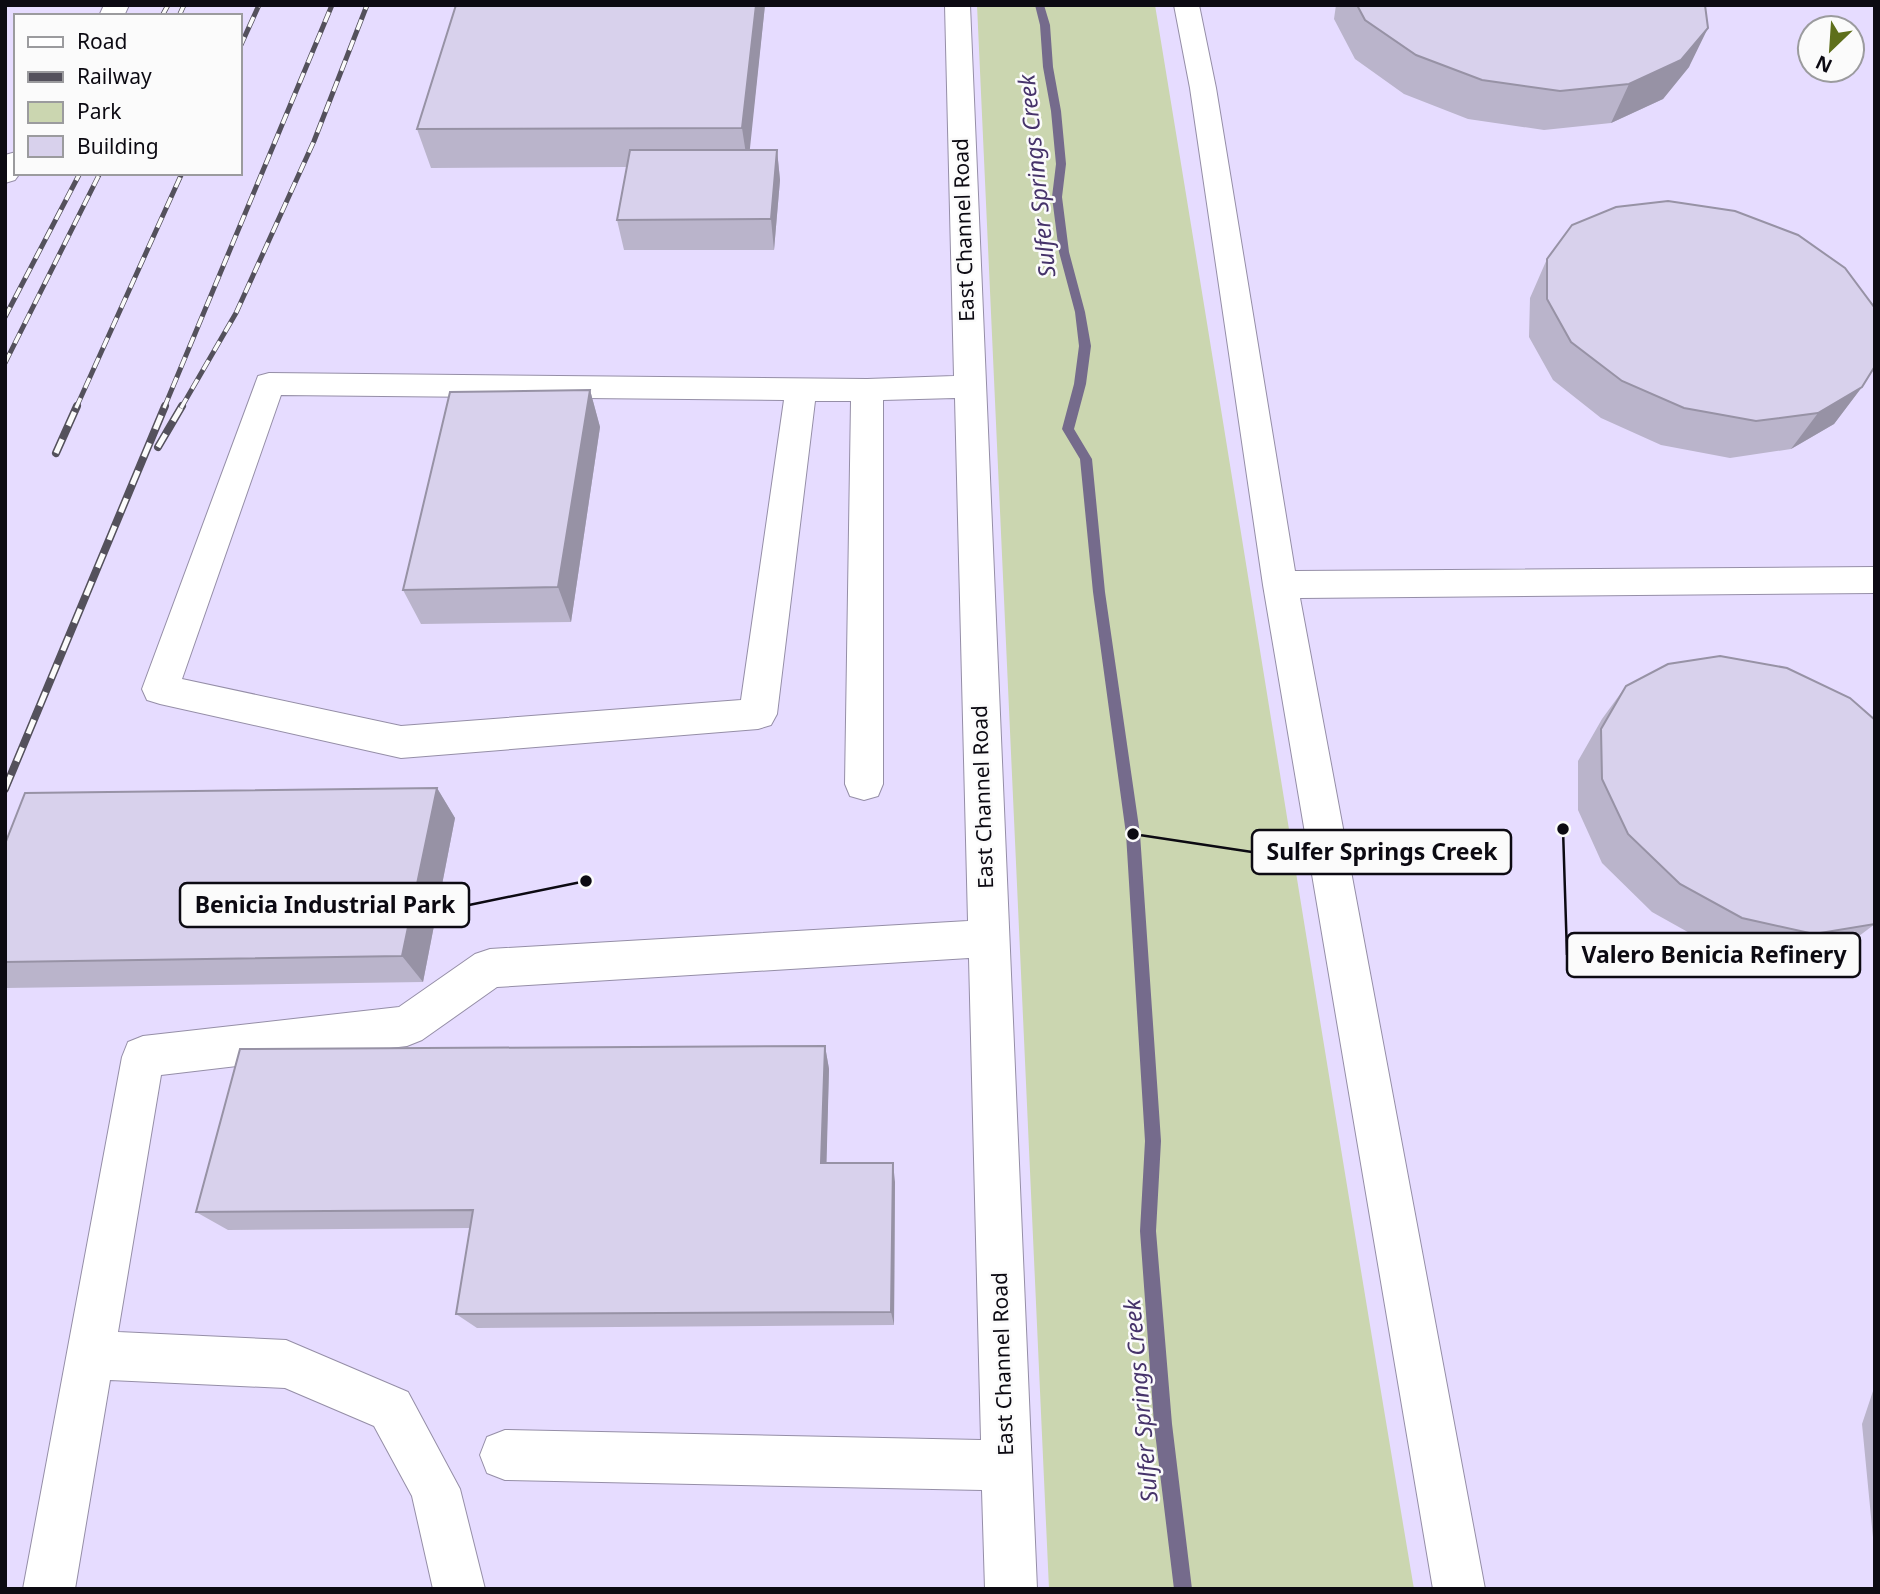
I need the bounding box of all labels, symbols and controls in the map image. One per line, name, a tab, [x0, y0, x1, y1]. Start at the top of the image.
legend	[14, 14, 242, 175]
north arrow	[1796, 14, 1866, 84]
text: Road	[77, 27, 127, 55]
text: N	[1811, 49, 1836, 79]
text: Railway	[77, 62, 152, 90]
water label: Sulfer Springs Creek	[1009, 71, 1063, 279]
text: Park	[77, 97, 122, 125]
text: Building	[77, 132, 159, 160]
street label: East Channel Road	[946, 138, 980, 322]
street label: East Channel Road	[965, 705, 999, 889]
callout: Sulfer Springs Creek	[1252, 830, 1511, 874]
text: Sulfer Springs Creek	[1266, 835, 1498, 867]
callout: Benicia Industrial Park	[180, 883, 469, 927]
text: Benicia Industrial Park	[195, 888, 456, 920]
callout: Valero Benicia Refinery	[1567, 933, 1860, 977]
text: Valero Benicia Refinery	[1581, 938, 1847, 970]
street label: East Channel Road	[985, 1272, 1019, 1456]
water label: Sulfer Springs Creek	[1115, 1297, 1165, 1504]

